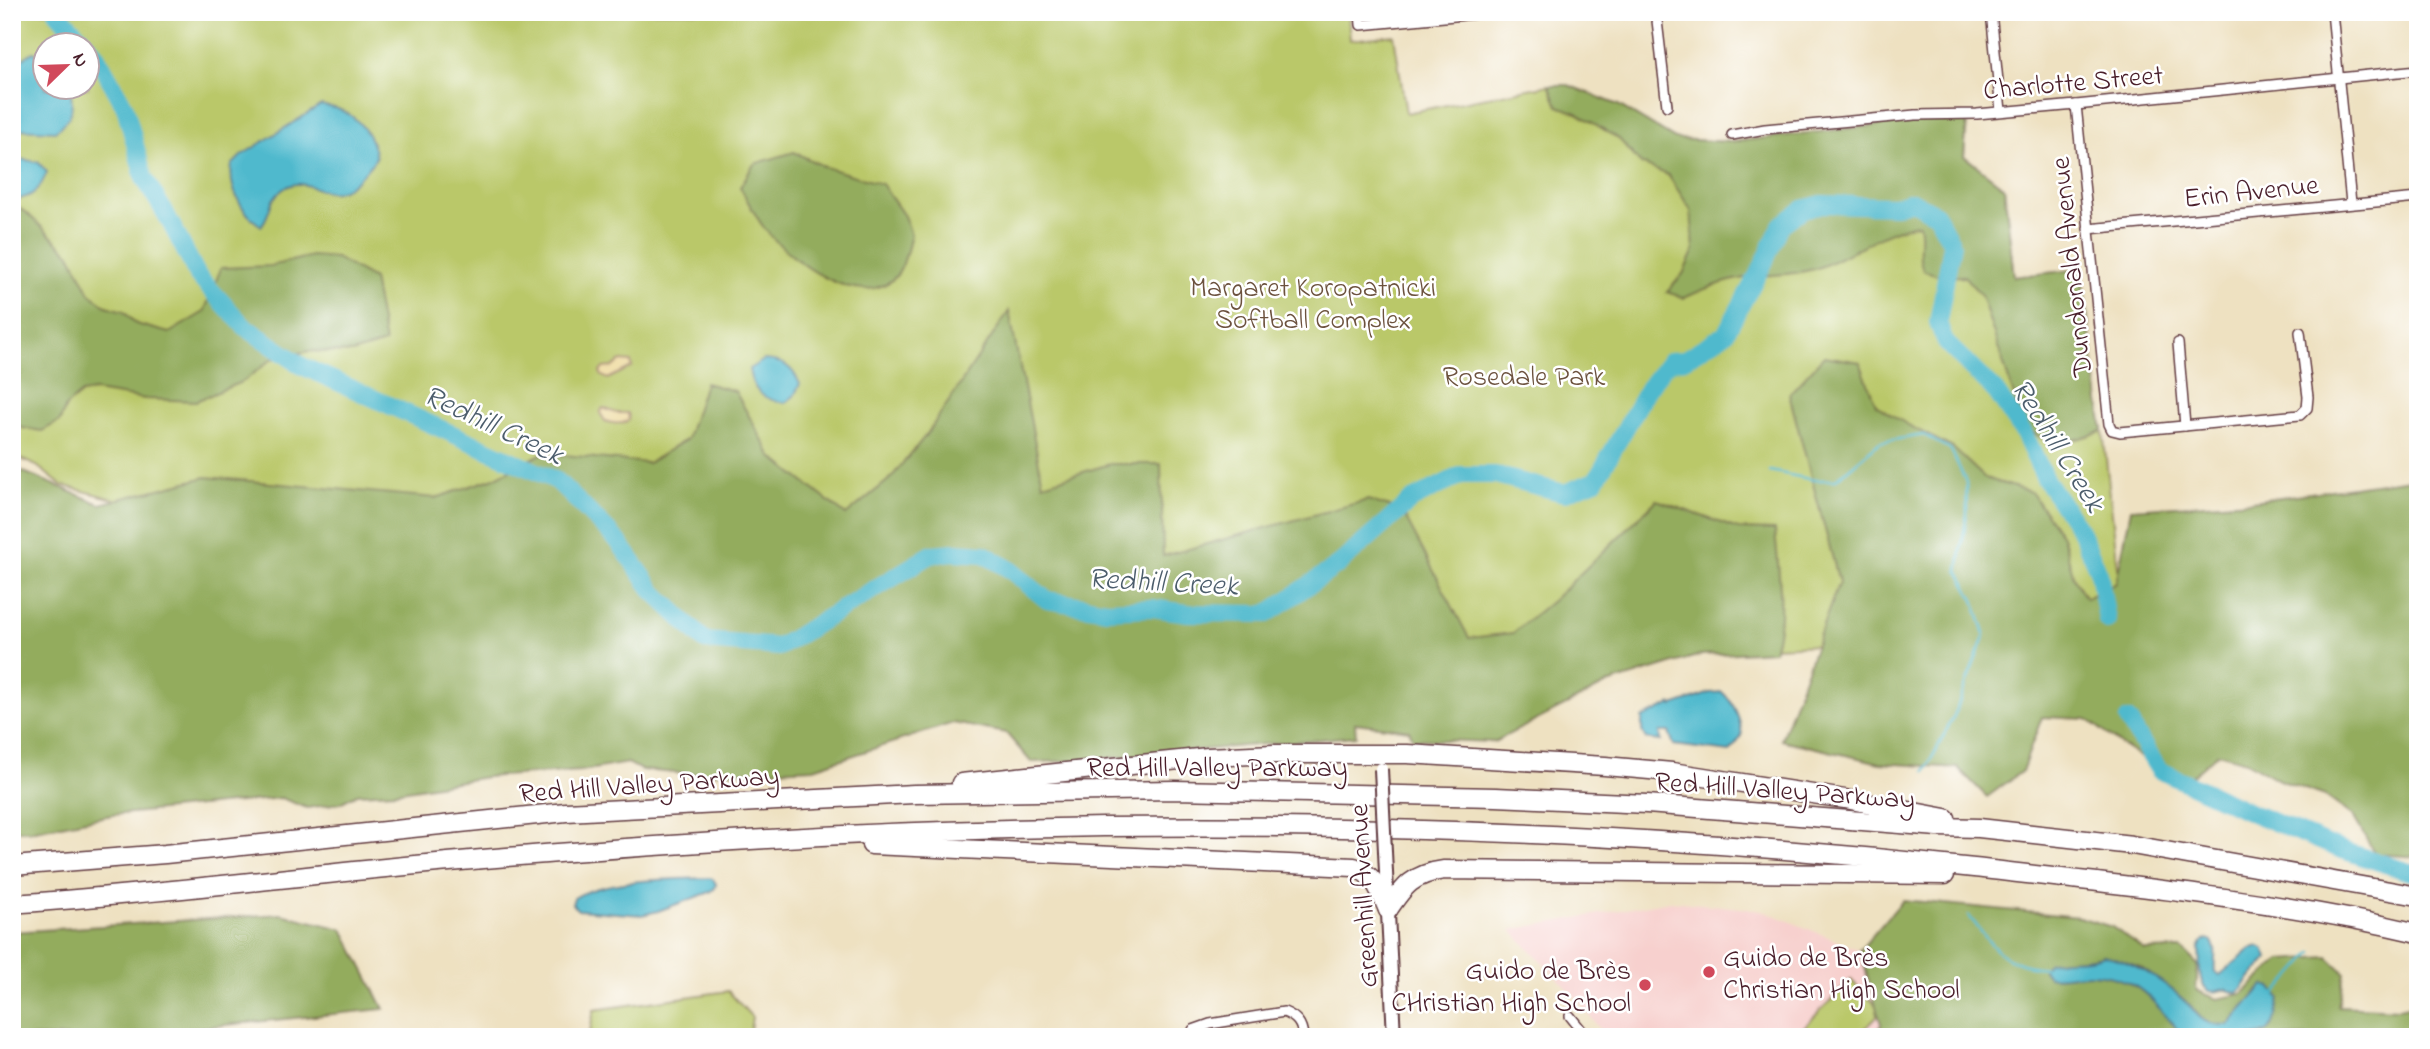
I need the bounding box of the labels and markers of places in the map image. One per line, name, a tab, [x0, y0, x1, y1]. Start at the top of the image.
place label: Guido de Brès Christian High School	[1723, 939, 1960, 1012]
place label: Guido de Brès CHristian High School	[1391, 952, 1631, 1025]
marker: Guido de Brès Christian High School	[1701, 964, 1717, 980]
marker: Guido de Brès CHristian High School	[1637, 977, 1653, 993]

